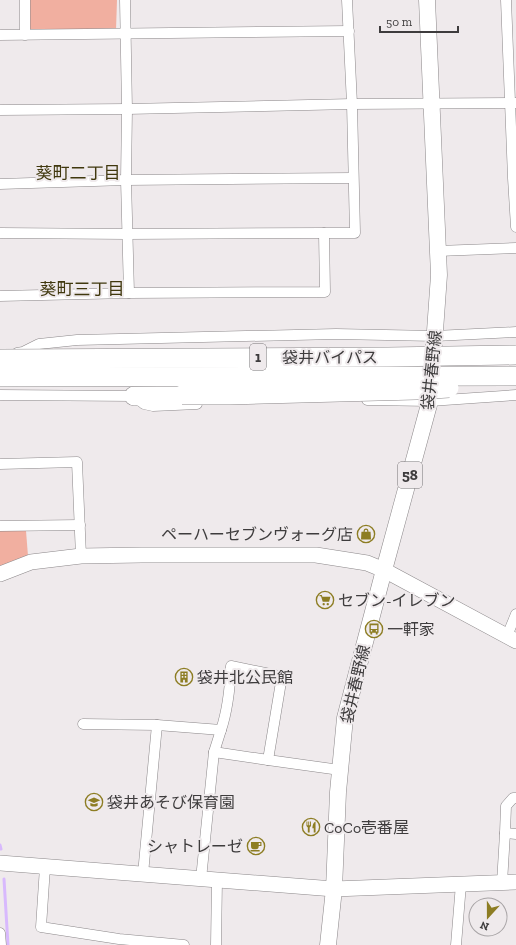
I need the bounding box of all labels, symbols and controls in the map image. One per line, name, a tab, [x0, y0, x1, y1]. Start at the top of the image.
scale bar	[380, 8, 458, 34]
text: 50 m	[386, 15, 413, 29]
district label: 葵町二丁目	[36, 163, 121, 183]
district label: 葵町三丁目	[40, 279, 125, 299]
street label: 袋井春野線	[418, 329, 445, 411]
road number: 1	[250, 344, 266, 370]
street label: 袋井バイパス	[282, 348, 378, 367]
road number: 58	[398, 462, 422, 488]
shop icon: ペーハーセブンヴォーグ店	[356, 524, 376, 544]
place label: ペーハーセブンヴォーグ店	[161, 525, 353, 544]
supermarket icon: セブン-イレブン	[315, 590, 335, 610]
place label: セブン-イレブン	[338, 591, 456, 610]
bus stop icon: 一軒家	[364, 619, 384, 639]
place label: 一軒家	[387, 620, 435, 639]
street label: 袋井春野線	[337, 643, 374, 725]
building icon: 袋井北公民館	[174, 667, 194, 687]
place label: 袋井北公民館	[197, 668, 293, 687]
school or university icon: 袋井あそび保育園	[84, 792, 104, 812]
place label: 袋井あそび保育園	[107, 793, 235, 812]
restaurant icon: CoCo壱番屋	[301, 817, 321, 837]
place label: CoCo壱番屋	[324, 818, 409, 837]
cafe icon: シャトレーゼ	[246, 836, 266, 856]
place label: シャトレーゼ	[147, 837, 243, 856]
north arrow	[468, 897, 508, 937]
text: N	[478, 918, 491, 933]

